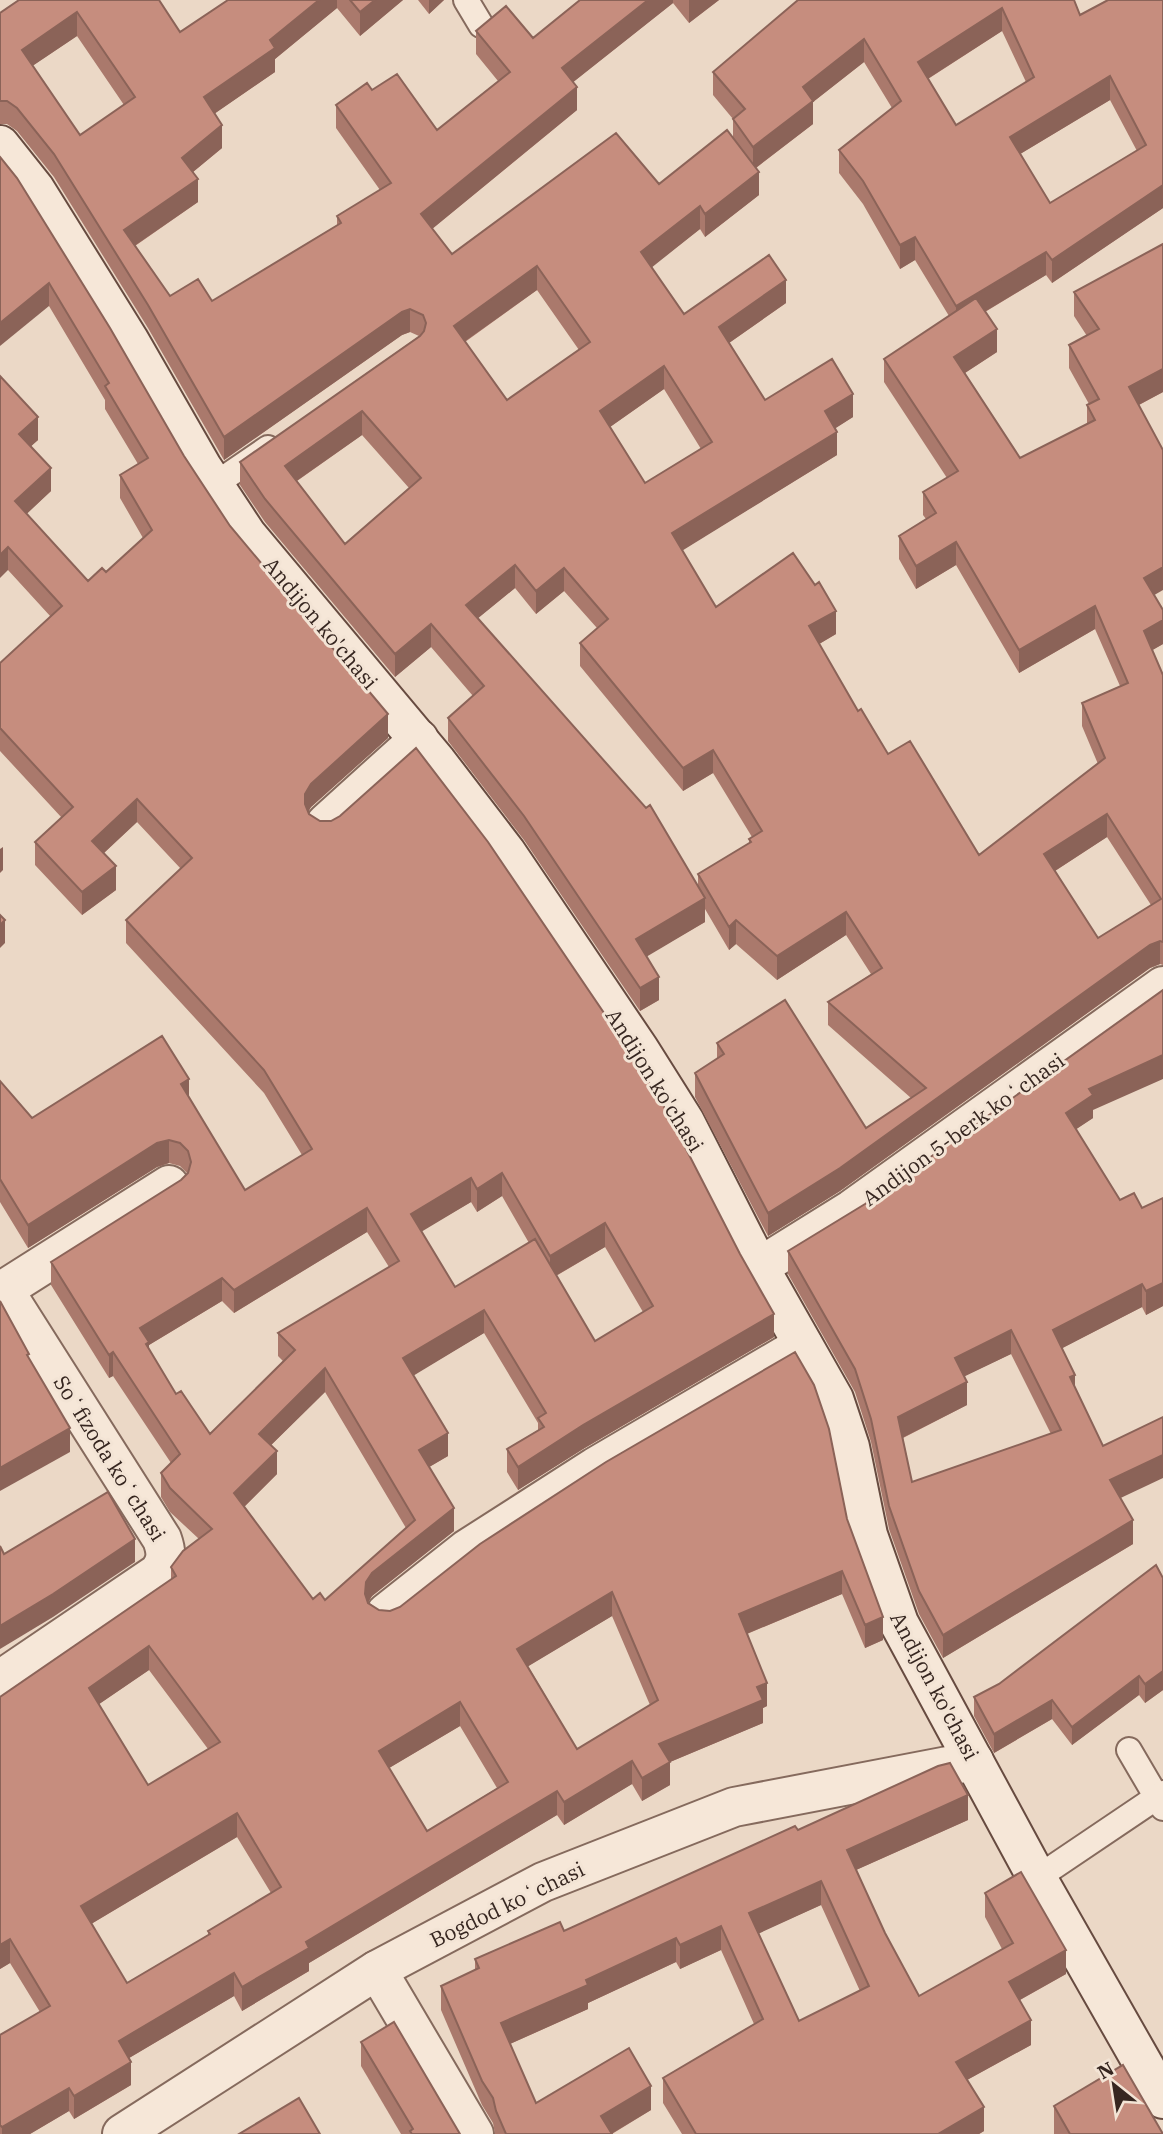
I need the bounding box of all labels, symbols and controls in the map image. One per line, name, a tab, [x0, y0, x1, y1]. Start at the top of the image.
street label: Andijon ko'chasi	[258, 551, 384, 695]
street label: Andijon ko'chasi	[600, 1003, 710, 1157]
street label: Аndijon 5-berk koʻchasi	[856, 1046, 1070, 1212]
street label: Soʻfizoda koʻchasi	[48, 1370, 172, 1546]
street label: Andijon ko'chasi	[884, 1607, 986, 1765]
street label: Bogdod koʻchasi	[425, 1855, 589, 1953]
north arrow	[1079, 2050, 1149, 2120]
text: N	[1093, 2056, 1118, 2084]

